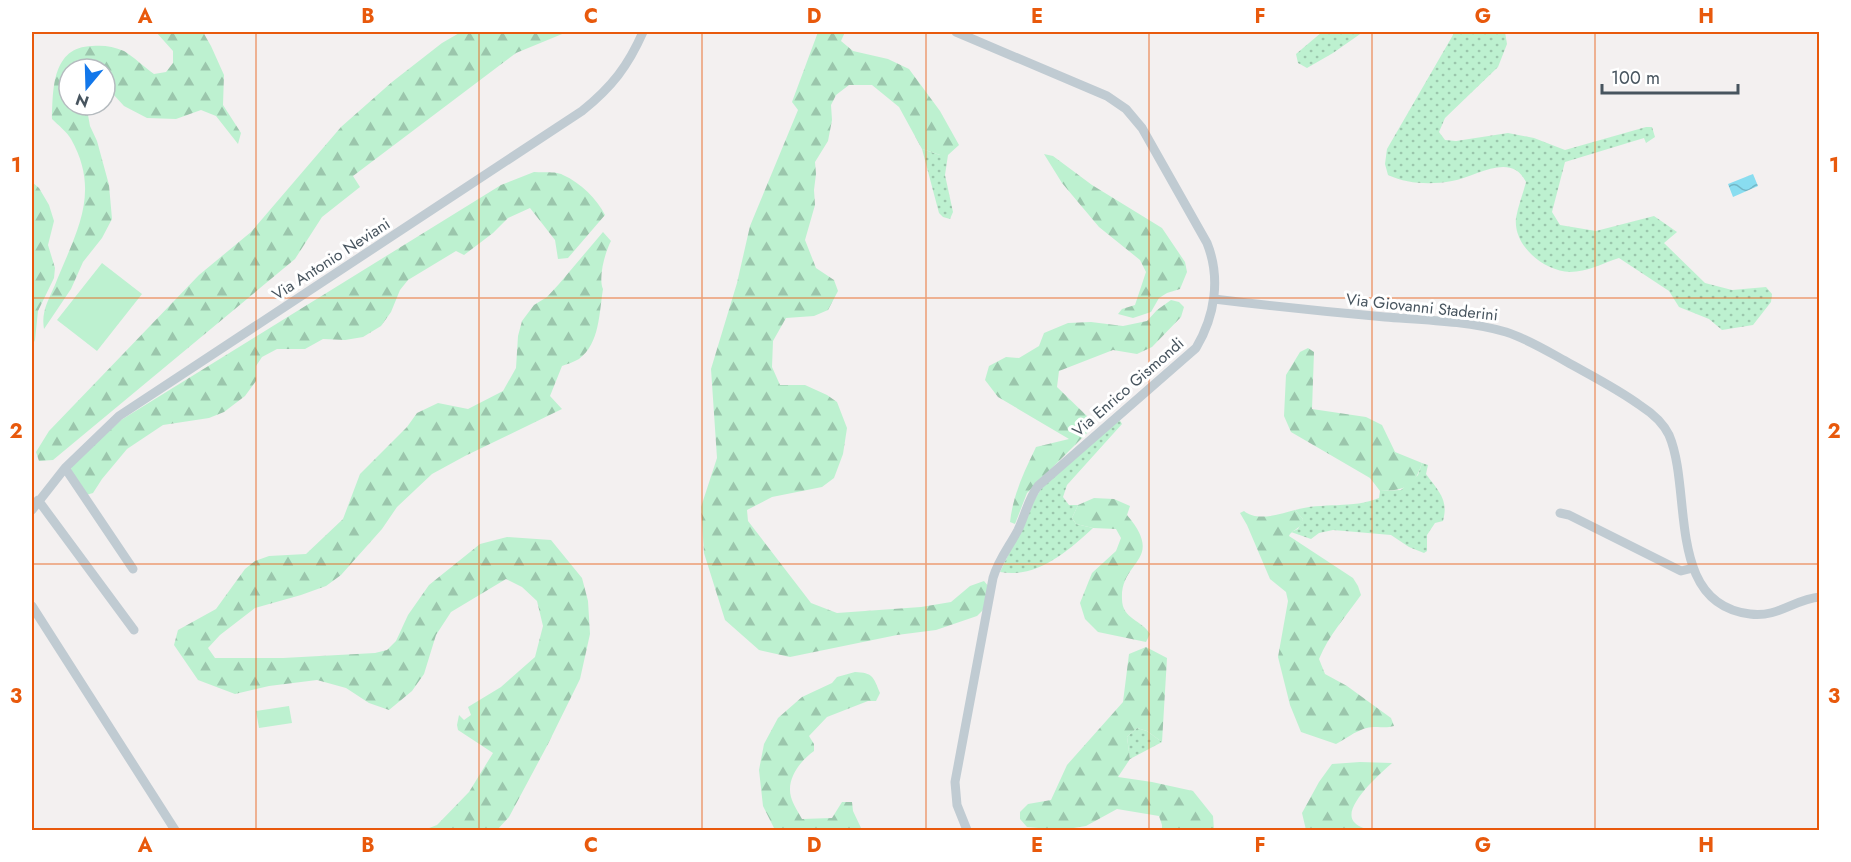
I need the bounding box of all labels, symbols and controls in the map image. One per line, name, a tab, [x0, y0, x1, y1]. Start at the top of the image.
text: A	[137, 2, 153, 31]
text: B	[361, 2, 375, 31]
text: C	[584, 2, 598, 31]
text: D	[807, 2, 821, 31]
text: E	[1031, 2, 1043, 31]
text: F	[1254, 2, 1266, 31]
text: G	[1475, 2, 1491, 31]
text: H	[1698, 2, 1714, 31]
north arrow	[57, 57, 117, 117]
scale bar	[1602, 57, 1738, 95]
text: 100 m	[1611, 65, 1660, 91]
text: N	[73, 88, 92, 114]
text: 1	[11, 151, 21, 180]
text: 1	[1829, 151, 1839, 180]
street label: Via Antonio Neviani	[267, 212, 395, 306]
street label: Via Giovanni Staderini	[1345, 288, 1499, 326]
street label: Via Enrico Gismondi	[1067, 332, 1189, 442]
text: 2	[9, 417, 23, 446]
text: 2	[1827, 417, 1841, 446]
text: 3	[10, 682, 22, 711]
text: 3	[1828, 682, 1840, 711]
text: A	[137, 831, 153, 860]
text: B	[361, 831, 375, 860]
text: C	[584, 831, 598, 860]
text: D	[807, 831, 821, 860]
text: E	[1031, 831, 1043, 860]
text: F	[1254, 831, 1266, 860]
text: G	[1475, 831, 1491, 860]
text: H	[1698, 831, 1714, 860]

